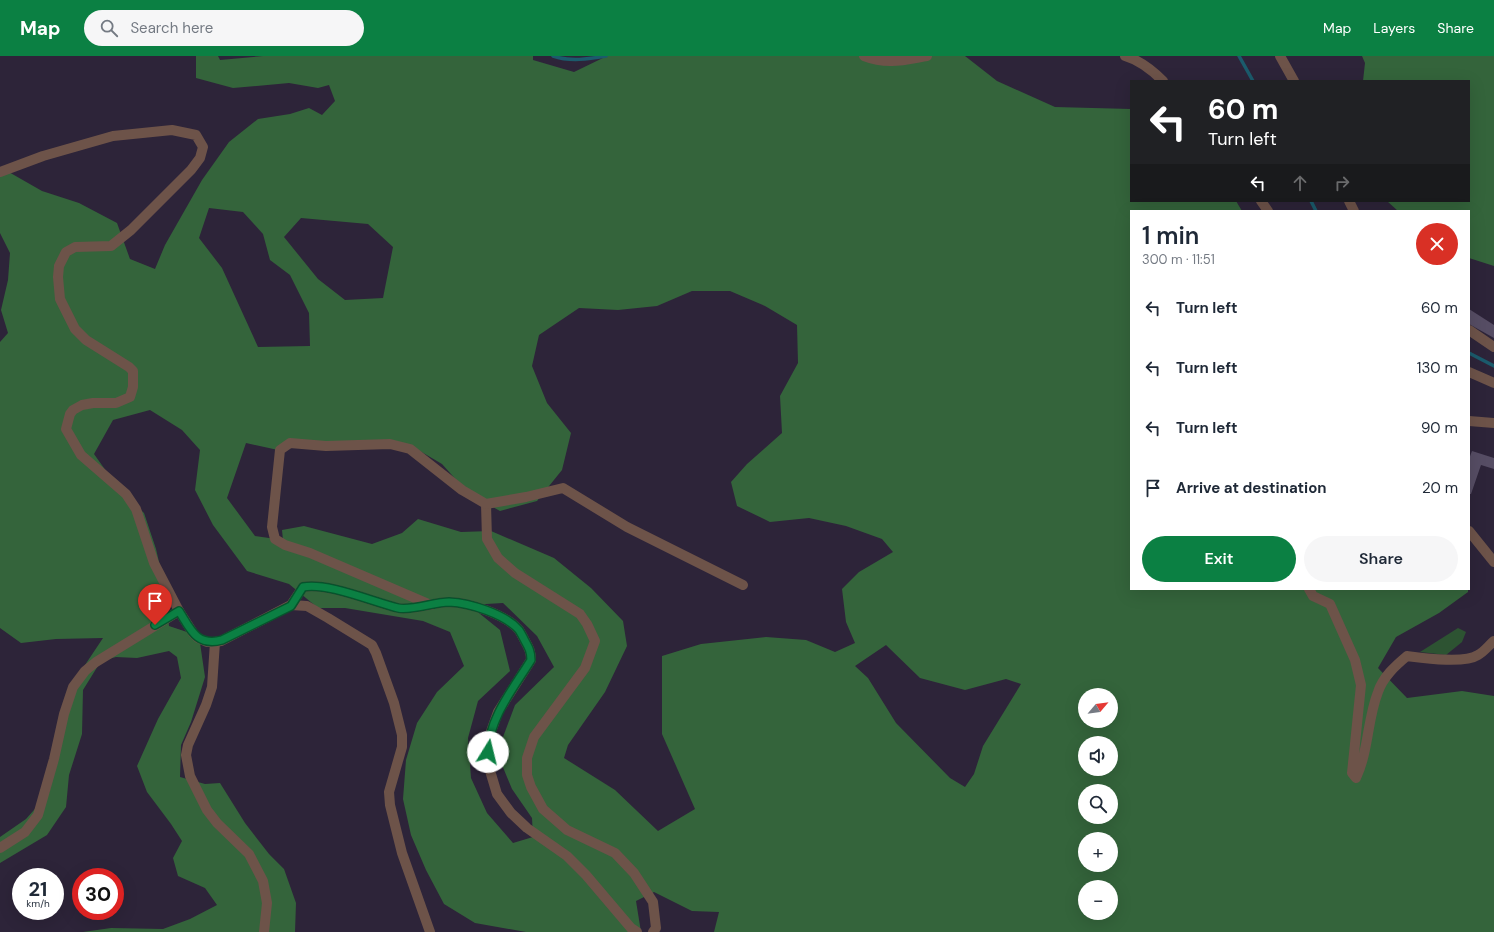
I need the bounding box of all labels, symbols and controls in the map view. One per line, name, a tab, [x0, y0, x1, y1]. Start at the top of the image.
search box	[84, 10, 364, 46]
text: Map	[20, 16, 60, 41]
icon: search	[98, 17, 120, 39]
text: Search here	[130, 18, 213, 38]
text: Map	[1323, 19, 1351, 37]
text: Layers	[1373, 19, 1415, 37]
text: Share	[1437, 19, 1474, 37]
text: 60 m	[1208, 91, 1278, 128]
icon: left	[1142, 96, 1194, 148]
text: Turn left	[1208, 127, 1277, 151]
icon: left	[1247, 172, 1269, 194]
icon: ahead	[1289, 172, 1311, 194]
icon: right	[1331, 172, 1353, 194]
text: 1 min	[1142, 220, 1199, 251]
button: close	[1416, 223, 1458, 265]
text: 300 m · 11:51	[1142, 251, 1215, 268]
icon: left	[1142, 297, 1164, 319]
text: Turn left	[1176, 298, 1237, 318]
text: 60 m	[1421, 298, 1458, 318]
icon: left	[1142, 357, 1164, 379]
text: Turn left	[1176, 358, 1237, 378]
text: 130 m	[1417, 358, 1458, 378]
icon: left	[1142, 417, 1164, 439]
text: Turn left	[1176, 418, 1237, 438]
text: 90 m	[1421, 418, 1458, 438]
icon: arrive	[1142, 477, 1164, 499]
text: Arrive at destination	[1176, 478, 1327, 498]
text: 20 m	[1422, 478, 1458, 498]
button: Exit	[1142, 536, 1296, 582]
button: Share	[1304, 536, 1458, 582]
pin	[138, 584, 172, 625]
icon: arrive	[144, 590, 166, 612]
north arrow	[1078, 688, 1118, 728]
map controls	[1078, 688, 1118, 920]
position arrow	[467, 731, 509, 773]
button: sound	[1078, 736, 1118, 776]
button: search	[1078, 784, 1118, 824]
button: +	[1078, 832, 1118, 872]
speed limit sign: 30	[72, 868, 124, 920]
text: 21	[29, 876, 47, 902]
button: −	[1078, 880, 1118, 920]
text: km/h	[26, 897, 50, 910]

